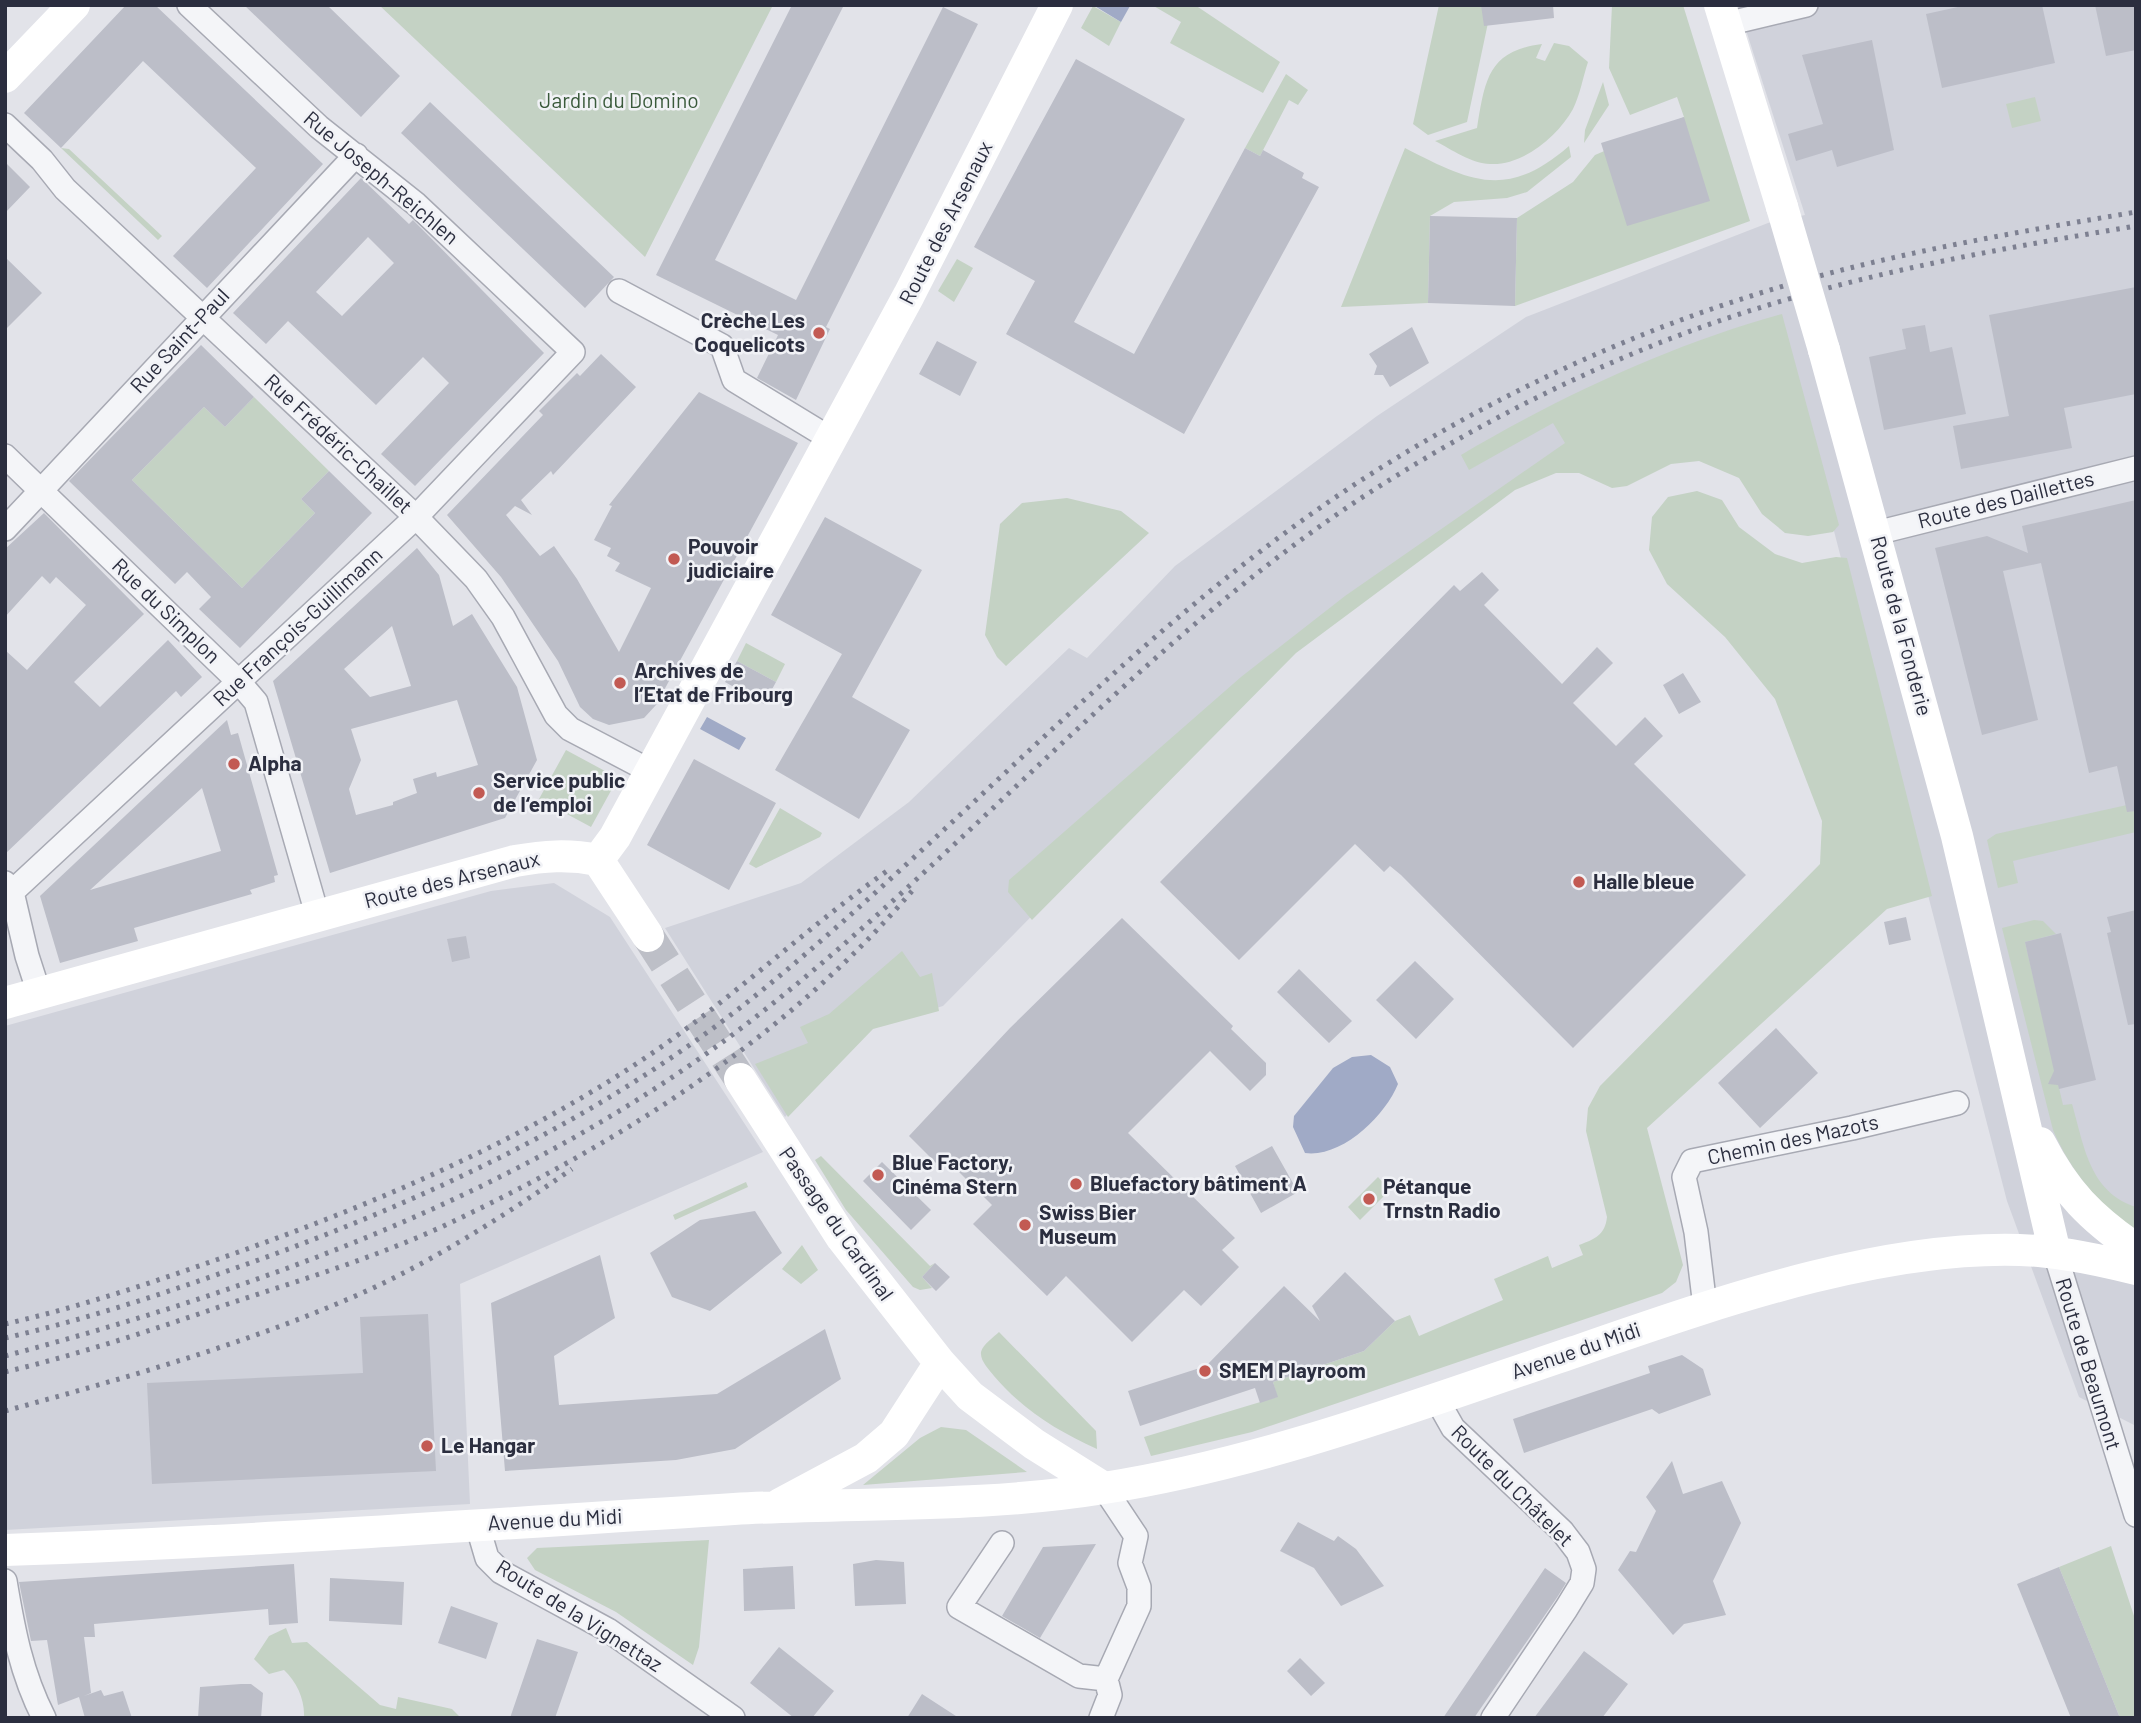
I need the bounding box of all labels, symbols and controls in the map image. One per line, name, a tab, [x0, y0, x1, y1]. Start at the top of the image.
park label: Jardin du Domino	[539, 87, 699, 112]
street label: Rue Joseph-Reichlen	[300, 105, 464, 249]
street label: Route des Arsenaux	[893, 136, 997, 308]
street label: Rue Saint-Paul	[124, 282, 234, 397]
place label: Crèche Les Coquelicots	[694, 307, 805, 356]
marker: Crèche Les Coquelicots	[811, 325, 827, 341]
street label: Rue Frédéric-Chaillet	[260, 368, 418, 518]
street label: Route des Daillettes	[1915, 465, 2096, 533]
place label: Pouvoir judiciaire	[686, 533, 774, 582]
street label: Route de la Fonderie	[1866, 533, 1939, 718]
street label: Rue François-Guillimann	[207, 541, 387, 711]
marker: Pouvoir judiciaire	[666, 551, 682, 567]
street label: Rue du Simplon	[108, 552, 226, 668]
place label: Archives de l‘Etat de Fribourg	[634, 657, 793, 706]
marker: Archives de l‘Etat de Fribourg	[612, 675, 628, 691]
place label: Alpha	[248, 750, 302, 775]
marker: Alpha	[226, 756, 242, 772]
place label: Service public de l‘emploi	[493, 767, 625, 816]
marker: Service public de l‘emploi	[471, 785, 487, 801]
street label: Route des Arsenaux	[361, 845, 542, 912]
place label: Halle bleue	[1593, 868, 1695, 893]
marker: Halle bleue	[1571, 874, 1587, 890]
street label: Chemin des Mazots	[1705, 1108, 1881, 1169]
street label: Passage du Cardinal	[775, 1141, 900, 1305]
place label: Blue Factory, Cinéma Stern	[892, 1149, 1017, 1198]
marker: Blue Factory, Cinéma Stern	[870, 1167, 886, 1183]
place label: Bluefactory bâtiment A	[1090, 1170, 1307, 1195]
place label: Pétanque Trnstn Radio	[1383, 1173, 1501, 1222]
marker: Bluefactory bâtiment A	[1068, 1176, 1084, 1192]
marker: Pétanque Trnstn Radio	[1361, 1191, 1377, 1207]
place label: Swiss Bier Museum	[1039, 1199, 1136, 1248]
marker: Swiss Bier Museum	[1017, 1217, 1033, 1233]
street label: Route de Beaumont	[2051, 1274, 2128, 1453]
street label: Avenue du Midi	[1508, 1316, 1643, 1383]
place label: SMEM Playroom	[1219, 1357, 1366, 1382]
marker: SMEM Playroom	[1197, 1363, 1213, 1379]
street label: Route du Châtelet	[1447, 1419, 1579, 1551]
place label: Le Hangar	[441, 1432, 535, 1457]
marker: Le Hangar	[419, 1438, 435, 1454]
street label: Avenue du Midi	[487, 1502, 623, 1535]
street label: Route de la Vignettaz	[492, 1553, 668, 1676]

